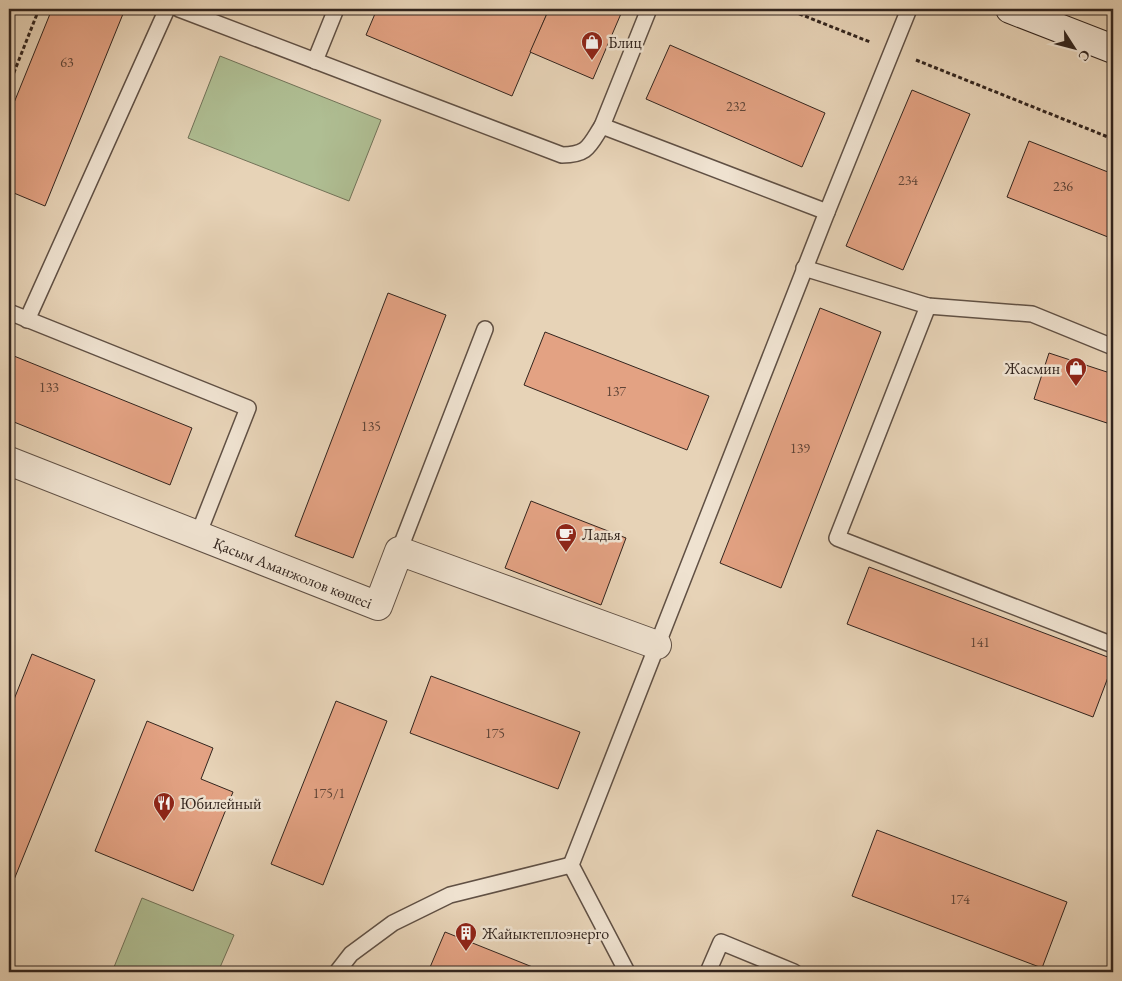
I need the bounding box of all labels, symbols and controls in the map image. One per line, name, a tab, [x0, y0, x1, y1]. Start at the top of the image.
north arrow	[1050, 22, 1100, 72]
shop icon: Блиц	[580, 30, 604, 61]
place label: Блиц	[608, 32, 643, 53]
text: С	[1074, 46, 1095, 65]
house number: 63	[60, 53, 74, 71]
house number: 232	[726, 97, 746, 115]
house number: 234	[898, 171, 918, 189]
house number: 236	[1053, 177, 1073, 195]
shop icon: Жасмин	[1064, 356, 1088, 387]
place label: Жасмин	[1004, 358, 1060, 379]
house number: 133	[39, 378, 59, 396]
house number: 137	[606, 382, 626, 400]
house number: 135	[361, 417, 381, 435]
house number: 139	[790, 439, 810, 457]
cafe icon: Ладья	[554, 522, 578, 553]
place label: Ладья	[582, 524, 621, 545]
street label: Қасым Аманжолов көшесі	[210, 532, 375, 614]
house number: 141	[970, 633, 990, 651]
house number: 175	[485, 724, 505, 742]
house number: 175/1	[313, 784, 345, 802]
restaurant icon: Юбилейный	[152, 791, 176, 822]
place label: Юбилейный	[180, 793, 262, 814]
house number: 174	[950, 890, 970, 908]
building icon: Жайыктеплоэнерго	[454, 921, 478, 952]
place label: Жайыктеплоэнерго	[481, 923, 609, 944]

